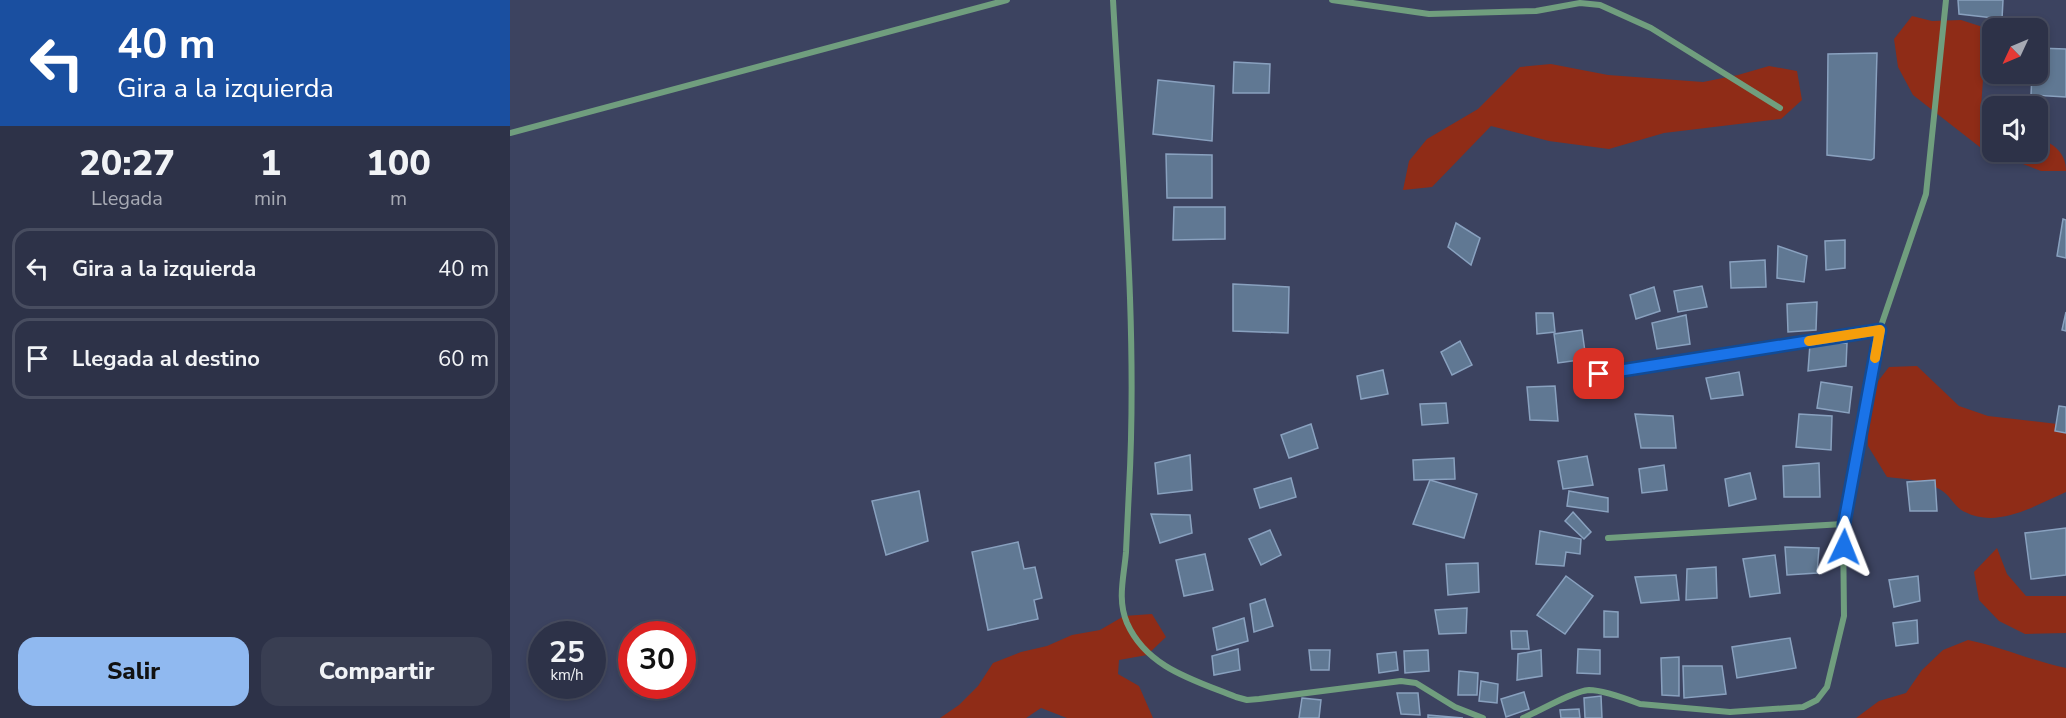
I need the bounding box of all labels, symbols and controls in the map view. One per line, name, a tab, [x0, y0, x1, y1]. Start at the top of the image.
text: 40 m	[117, 16, 216, 73]
north arrow	[1982, 18, 2048, 84]
map controls	[1982, 18, 2048, 162]
icon: left	[18, 24, 96, 102]
text: Gira a la izquierda	[117, 70, 334, 107]
button: sound	[1982, 96, 2048, 162]
text: 20:27	[79, 139, 175, 188]
text: 1	[260, 139, 281, 188]
text: 100	[366, 139, 431, 188]
text: Llegada	[91, 185, 163, 212]
text: min	[254, 185, 287, 212]
text: m	[390, 185, 407, 212]
icon: left	[21, 252, 54, 285]
text: Gira a la izquierda	[72, 254, 256, 284]
text: 40 m	[438, 254, 489, 284]
icon: arrive	[21, 342, 54, 375]
text: Llegada al destino	[72, 344, 260, 374]
text: 60 m	[438, 344, 489, 374]
pin	[1573, 348, 1624, 399]
icon: arrive	[1582, 357, 1615, 390]
position arrow	[1812, 515, 1876, 579]
speed limit sign: 30	[618, 621, 696, 699]
text: 25	[549, 632, 585, 673]
button: Salir	[18, 637, 249, 706]
button: Compartir	[261, 637, 492, 706]
text: km/h	[550, 665, 584, 685]

